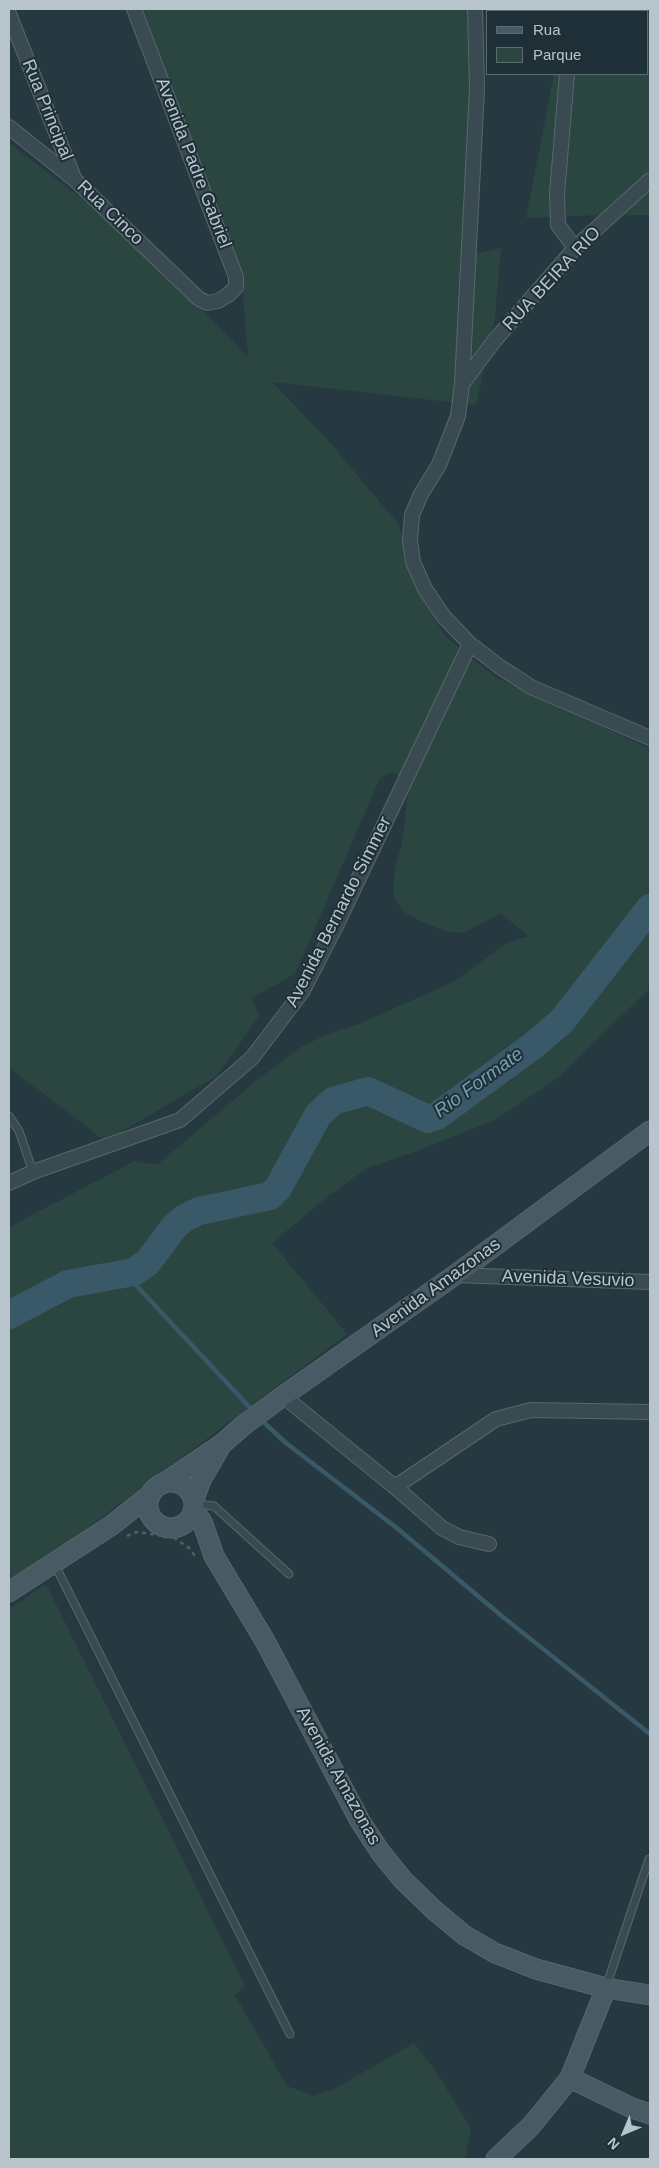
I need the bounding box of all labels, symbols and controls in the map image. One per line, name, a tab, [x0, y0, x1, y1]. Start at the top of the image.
legend	[487, 10, 649, 75]
text: Rua	[533, 21, 561, 38]
text: Parque	[533, 46, 581, 63]
street label: Rua Principal	[17, 56, 77, 164]
street label: Avenida Padre Gabriel	[151, 75, 235, 251]
street label: Rua Cinco	[72, 176, 148, 250]
street label: RUA BEIRA RIO	[498, 223, 606, 335]
street label: Avenida Bernardo Simmer	[282, 813, 396, 1011]
water label: Rio Formate	[430, 1043, 528, 1123]
street label: Avenida Amazonas	[367, 1234, 505, 1342]
street label: Avenida Vesuvio	[501, 1266, 635, 1292]
street label: Avenida Amazonas	[291, 1703, 385, 1849]
north arrow	[599, 2108, 649, 2158]
text: N	[604, 2134, 623, 2153]

